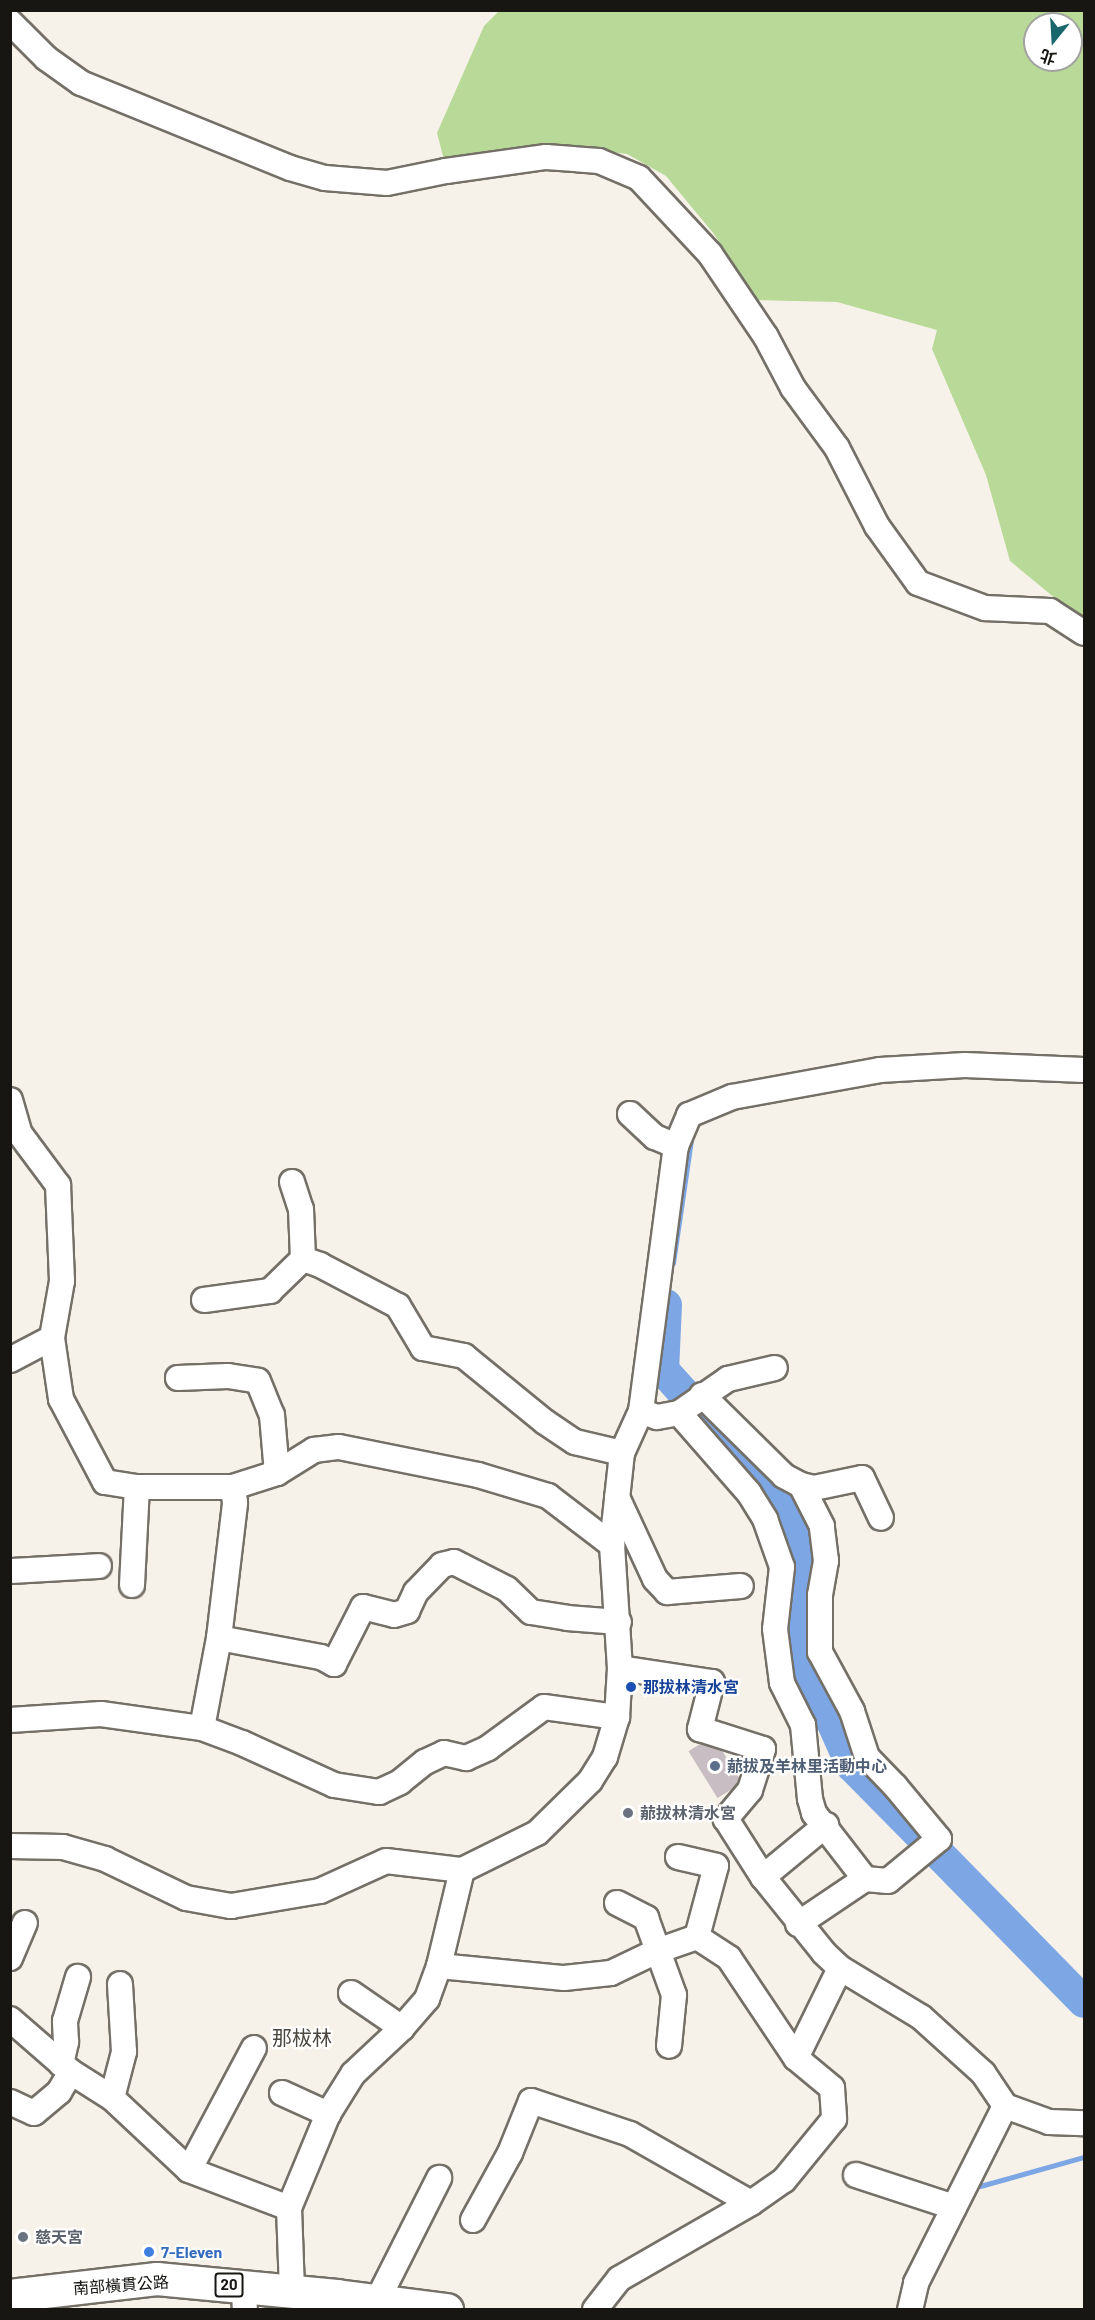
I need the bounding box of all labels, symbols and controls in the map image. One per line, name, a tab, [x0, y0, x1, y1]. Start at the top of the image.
north arrow	[1023, 12, 1083, 72]
text: 北	[1037, 46, 1058, 69]
place label: 那拔林清水宮	[643, 1677, 739, 1697]
marker: 那拔林清水宮	[624, 1680, 638, 1694]
place label: 𦰡拔及羊林里活動中心	[727, 1756, 887, 1776]
marker: 𦰡拔及羊林里活動中心	[708, 1759, 722, 1773]
place label: 𦰡拔林清水宮	[640, 1803, 736, 1823]
marker: 𦰡拔林清水宮	[621, 1806, 635, 1820]
district label: 那柭林	[272, 2025, 332, 2049]
place label: 慈天宮	[35, 2227, 83, 2247]
marker: 慈天宮	[16, 2230, 30, 2244]
place label: 7-Eleven	[161, 2242, 222, 2262]
marker: 7-Eleven	[142, 2245, 156, 2259]
street label: 南部橫貫公路	[72, 2272, 170, 2298]
road number: 20	[214, 2273, 244, 2297]

